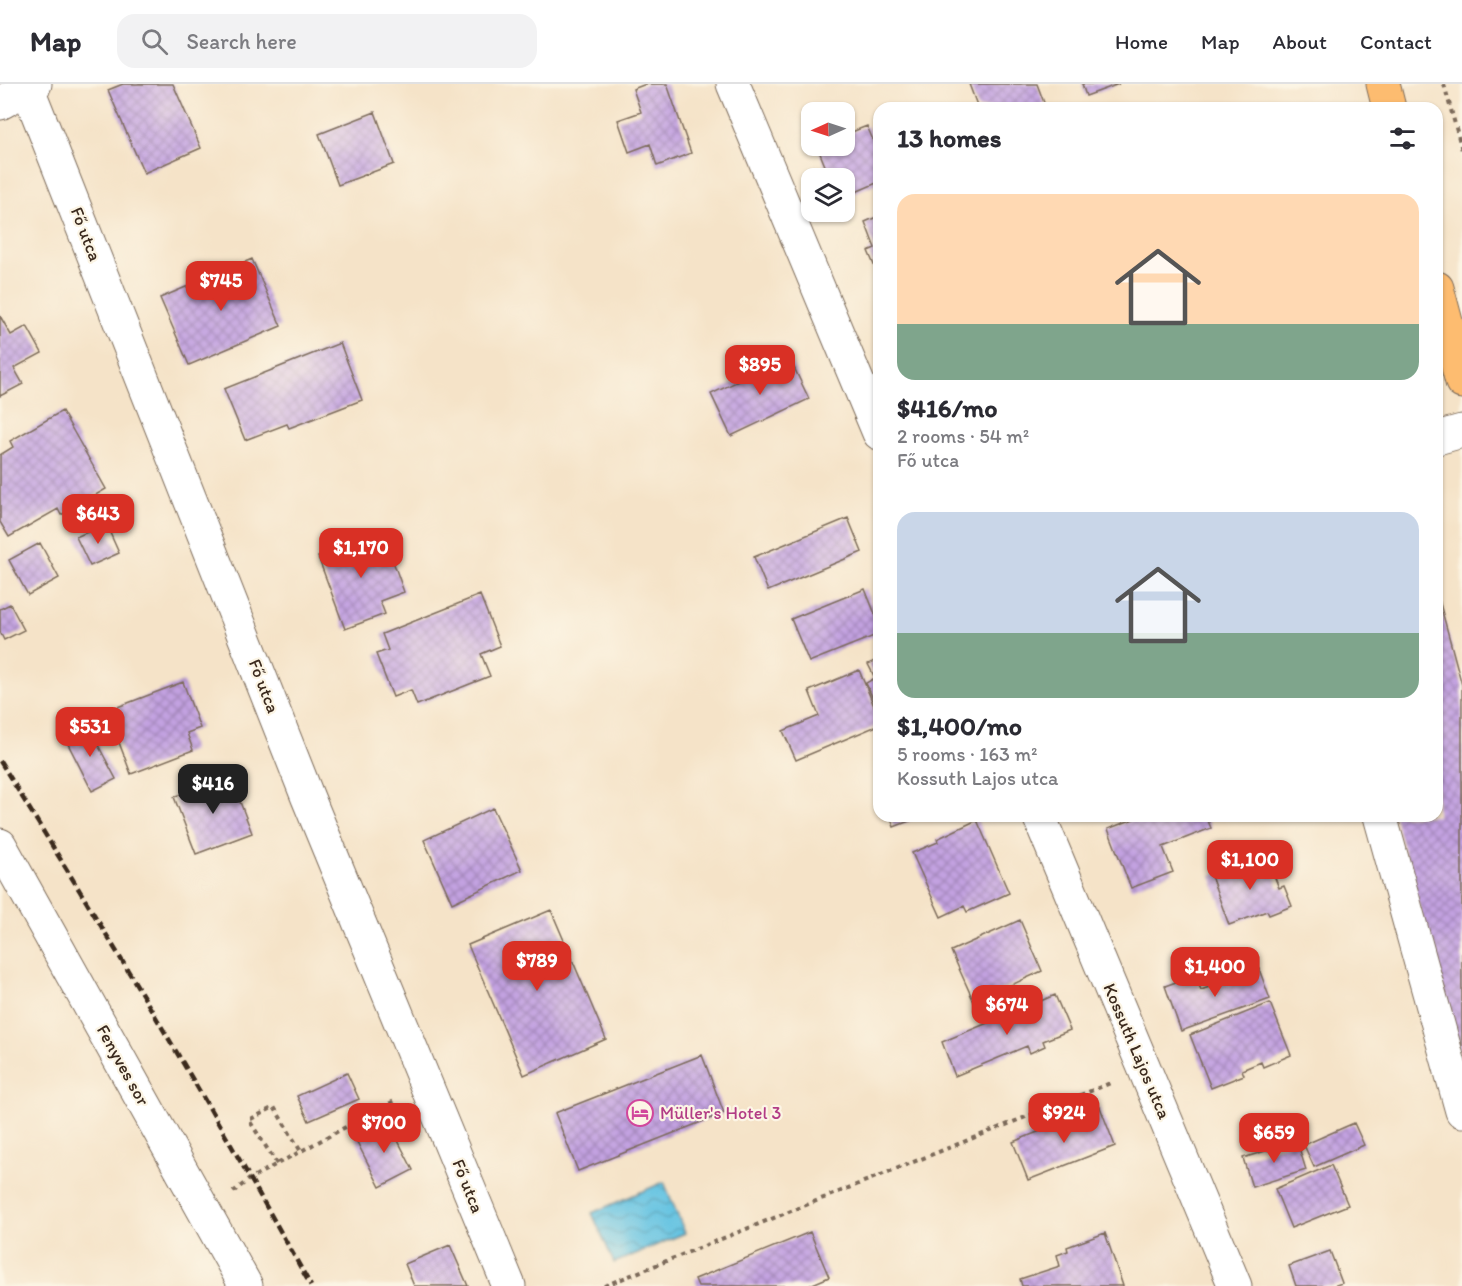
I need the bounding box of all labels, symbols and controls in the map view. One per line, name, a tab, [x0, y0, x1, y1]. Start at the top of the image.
search box	[117, 14, 537, 68]
text: Map	[30, 24, 81, 58]
icon: search	[138, 25, 171, 58]
text: Search here	[186, 28, 297, 55]
text: Home	[1115, 29, 1168, 54]
text: Map	[1201, 29, 1240, 54]
text: About	[1273, 29, 1327, 54]
text: Contact	[1360, 29, 1432, 54]
north arrow	[801, 102, 855, 156]
map controls	[801, 102, 855, 222]
text: 13 homes	[897, 122, 1001, 154]
icon: filters	[1386, 122, 1419, 155]
button: layers	[801, 168, 855, 222]
street label: Fő utca	[66, 204, 106, 264]
icon: home	[1104, 233, 1212, 341]
pin: $745	[185, 261, 257, 312]
text: $745	[200, 268, 242, 292]
pin: $895	[724, 345, 796, 396]
text: $895	[739, 352, 781, 376]
text: $416/mo	[897, 392, 998, 424]
text: 2 rooms · 54 m²	[897, 424, 1029, 448]
text: Fő utca	[897, 448, 959, 472]
pin: $643	[62, 494, 134, 545]
text: $643	[76, 501, 120, 525]
pin: $1,170	[312, 528, 410, 579]
text: $1,170	[333, 535, 389, 559]
icon: home	[1104, 551, 1212, 659]
street label: Fő utca	[244, 656, 284, 716]
pin: $531	[54, 707, 126, 758]
text: $1,400/mo	[897, 710, 1022, 742]
text: $531	[70, 714, 110, 738]
text: 5 rooms · 163 m²	[897, 742, 1038, 766]
pin: $416	[177, 764, 249, 815]
text: Kossuth Lajos utca	[897, 766, 1058, 790]
text: $416	[192, 771, 234, 795]
pin: $1,100	[1201, 840, 1299, 891]
text: $1,100	[1221, 847, 1279, 871]
pin: $789	[501, 941, 573, 992]
pin: $1,400	[1166, 947, 1264, 998]
text: $789	[516, 948, 558, 972]
text: $1,400	[1185, 954, 1245, 978]
street label: Kossuth Lajos utca	[1098, 980, 1176, 1123]
pin: $674	[971, 985, 1043, 1036]
text: $674	[986, 992, 1028, 1016]
street label: Fenyves sor	[92, 1021, 155, 1110]
pin: $924	[1028, 1093, 1100, 1144]
hotel icon: Müller's Hotel 3	[625, 1098, 655, 1128]
text: $924	[1042, 1100, 1086, 1124]
place label: Müller's Hotel 3	[660, 1102, 782, 1124]
pin: $700	[348, 1103, 420, 1154]
text: $700	[362, 1110, 406, 1134]
pin: $659	[1238, 1113, 1310, 1164]
text: $659	[1253, 1120, 1295, 1144]
street label: Fő utca	[447, 1156, 489, 1216]

